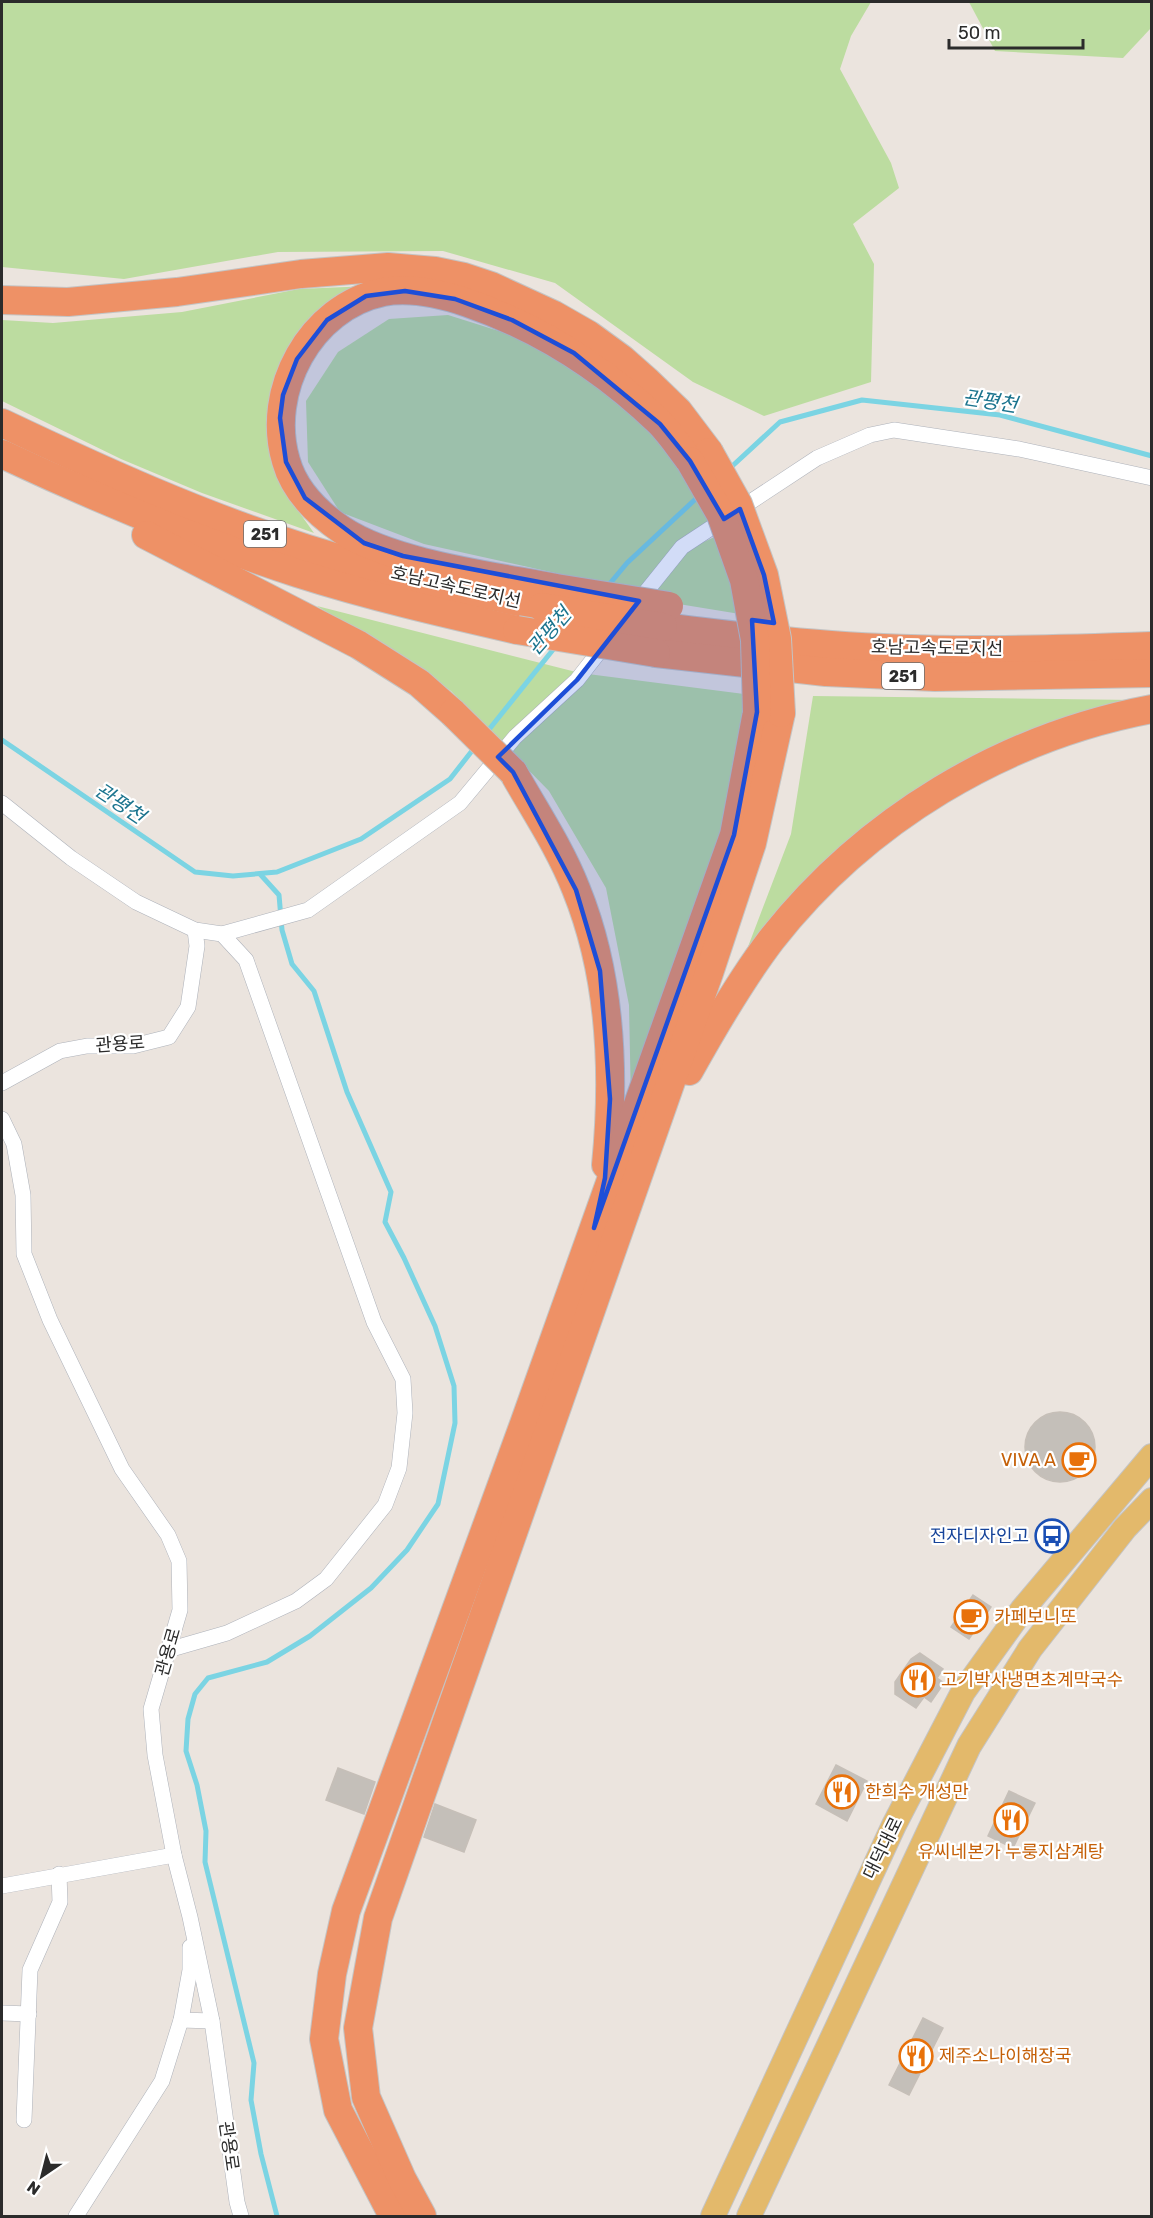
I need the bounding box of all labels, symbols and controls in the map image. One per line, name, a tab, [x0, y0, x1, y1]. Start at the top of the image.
scale bar	[949, 12, 1082, 50]
text: 50 m	[958, 22, 1001, 44]
water label: 관평천	[961, 385, 1022, 418]
road number: 251	[244, 521, 286, 547]
street label: 호남고속도로지선	[389, 561, 523, 613]
water label: 관평천	[522, 600, 578, 660]
street label: 호남고속도로지선	[871, 636, 1003, 660]
road number: 251	[882, 663, 924, 689]
water label: 관평천	[90, 778, 152, 830]
street label: 관용로	[94, 1031, 146, 1057]
cafe icon: VIVA A	[1061, 1442, 1097, 1478]
place label: VIVA A	[1001, 1449, 1056, 1471]
bus stop icon: 전자디자인고	[1034, 1518, 1070, 1554]
place label: 전자디자인고	[930, 1525, 1029, 1547]
cafe icon: 카페보니또	[953, 1599, 989, 1635]
place label: 카페보니또	[994, 1606, 1077, 1628]
street label: 관용로	[151, 1625, 185, 1679]
restaurant icon: 고기박사냉면초계막국수	[900, 1662, 936, 1698]
place label: 고기박사냉면초계막국수	[941, 1669, 1123, 1691]
restaurant icon: 한희수 개성만	[824, 1774, 860, 1810]
place label: 한희수 개성만	[865, 1781, 969, 1803]
restaurant icon: 유씨네본가 누룽지삼계탕	[993, 1802, 1029, 1838]
street label: 대덕대로	[859, 1813, 907, 1883]
place label: 유씨네본가 누룽지삼계탕	[918, 1841, 1104, 1863]
restaurant icon: 제주소나이해장국	[898, 2038, 934, 2074]
place label: 제주소나이해장국	[939, 2045, 1071, 2067]
street label: 관용로	[215, 2120, 243, 2172]
north arrow	[12, 2146, 72, 2206]
text: N	[24, 2177, 44, 2199]

